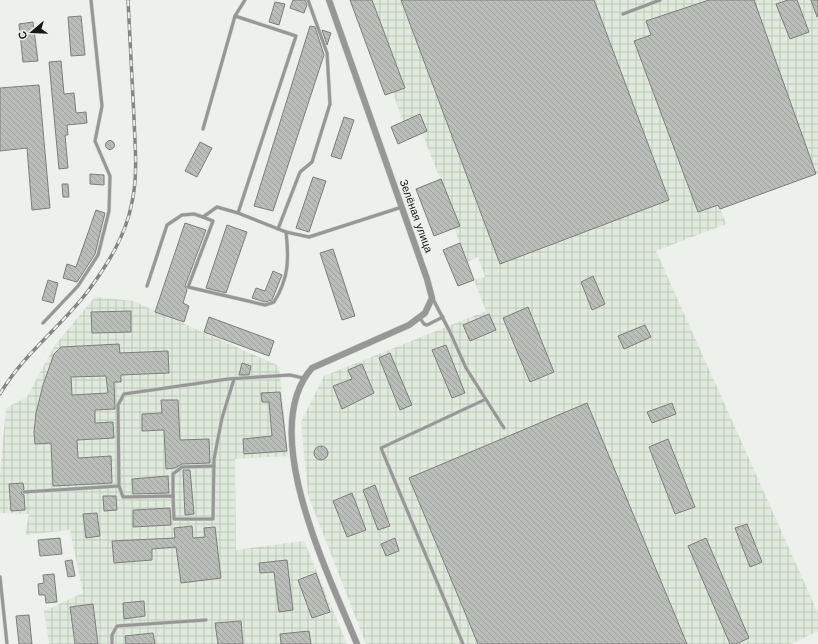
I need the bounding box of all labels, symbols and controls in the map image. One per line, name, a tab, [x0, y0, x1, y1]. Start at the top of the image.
north arrow	[12, 12, 52, 52]
text: С	[16, 29, 30, 41]
street label: Зелёная улица	[397, 178, 436, 255]

